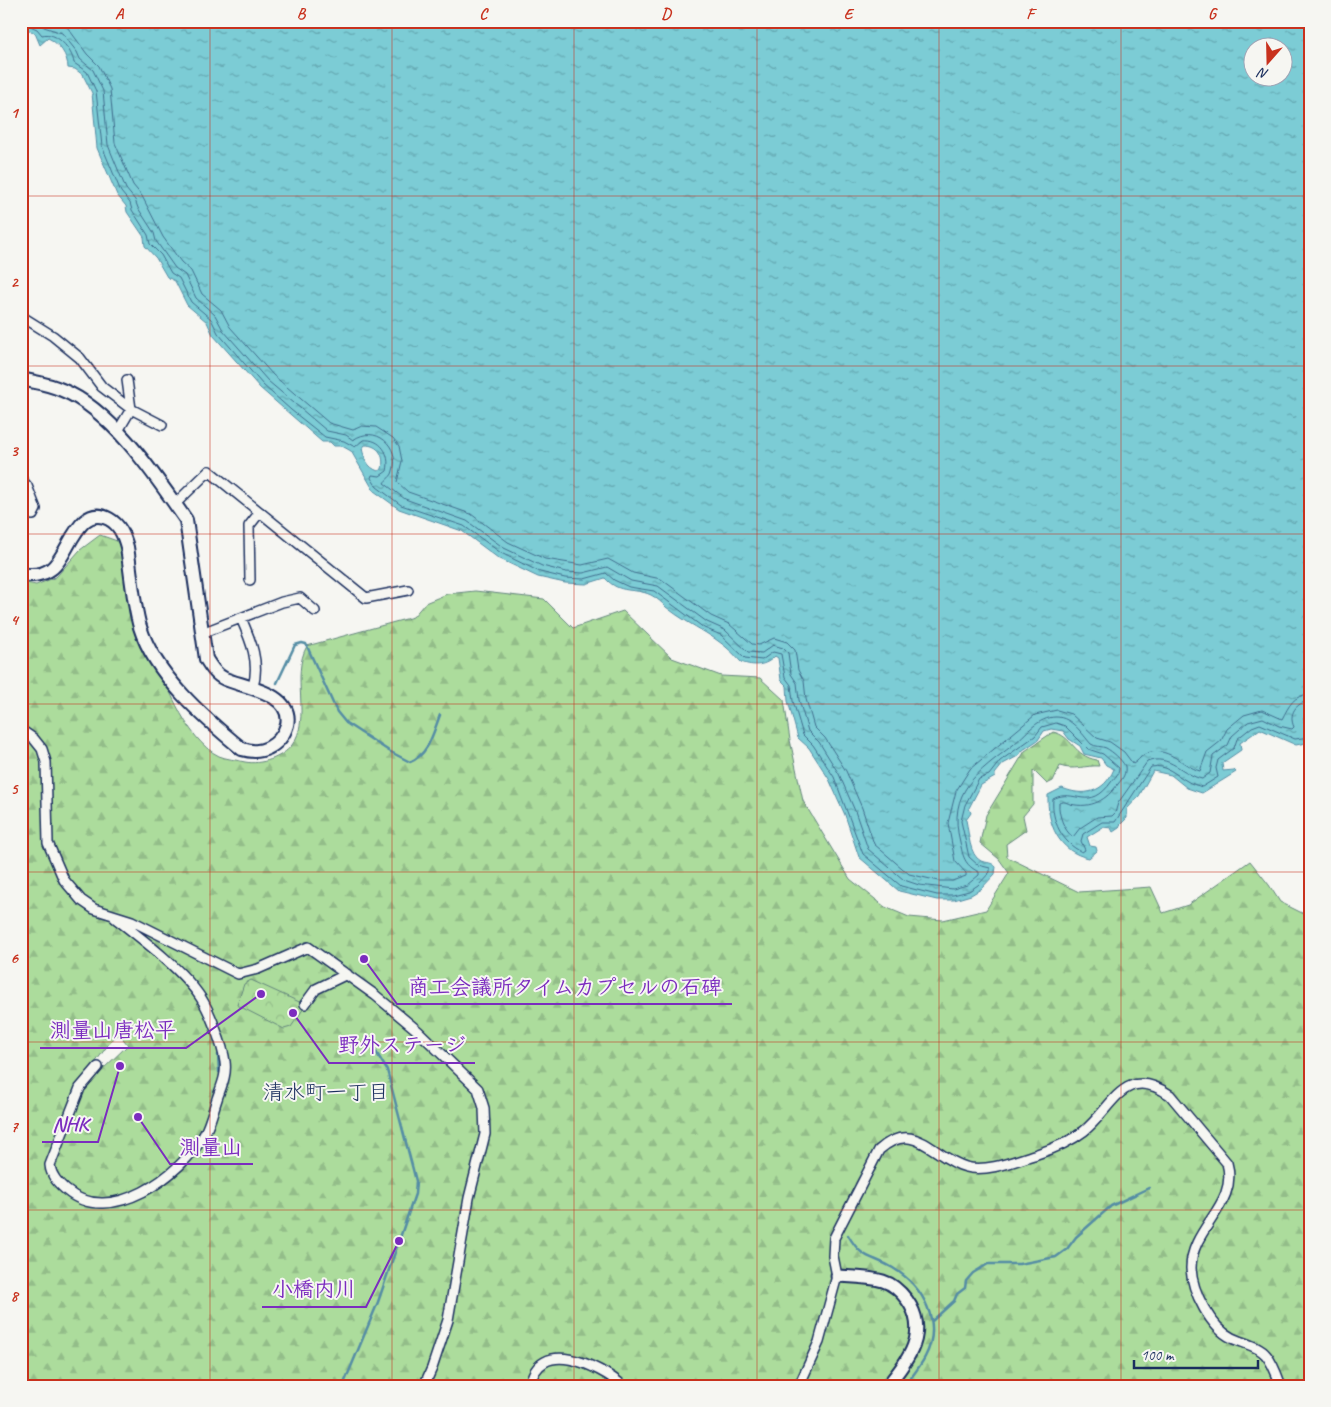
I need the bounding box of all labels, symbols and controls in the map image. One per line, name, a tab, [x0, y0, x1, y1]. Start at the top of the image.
text: A	[115, 4, 125, 24]
text: B	[297, 4, 307, 24]
text: C	[479, 4, 489, 24]
text: D	[661, 4, 672, 24]
text: E	[844, 4, 855, 24]
text: F	[1026, 4, 1037, 24]
text: G	[1208, 4, 1218, 24]
north arrow	[1244, 38, 1294, 88]
text: N	[1255, 63, 1271, 83]
text: 1	[10, 103, 19, 123]
text: 2	[10, 272, 19, 292]
text: 3	[10, 441, 19, 461]
text: 4	[10, 610, 19, 630]
text: 5	[11, 779, 20, 799]
text: 6	[10, 948, 19, 968]
callout: 商工会議所タイムカプセルの石碑	[397, 968, 732, 1004]
text: 商工会議所タイムカプセルの石碑	[408, 974, 722, 1000]
callout: 測量山唐松平	[40, 1012, 186, 1048]
text: 測量山唐松平	[50, 1017, 176, 1043]
callout: 野外ステージ	[329, 1027, 475, 1063]
text: 野外ステージ	[338, 1032, 466, 1058]
district label: 清水町一丁目	[263, 1079, 389, 1105]
callout: NHK	[42, 1106, 98, 1142]
text: NHK	[52, 1111, 92, 1137]
text: 7	[10, 1117, 19, 1137]
callout: 測量山	[170, 1128, 253, 1164]
text: 測量山	[180, 1134, 243, 1160]
callout: 小橋内川	[262, 1271, 366, 1307]
text: 小橋内川	[272, 1276, 356, 1302]
text: 8	[10, 1286, 19, 1306]
scale bar	[1134, 1337, 1257, 1369]
text: 100 m	[1141, 1346, 1175, 1365]

